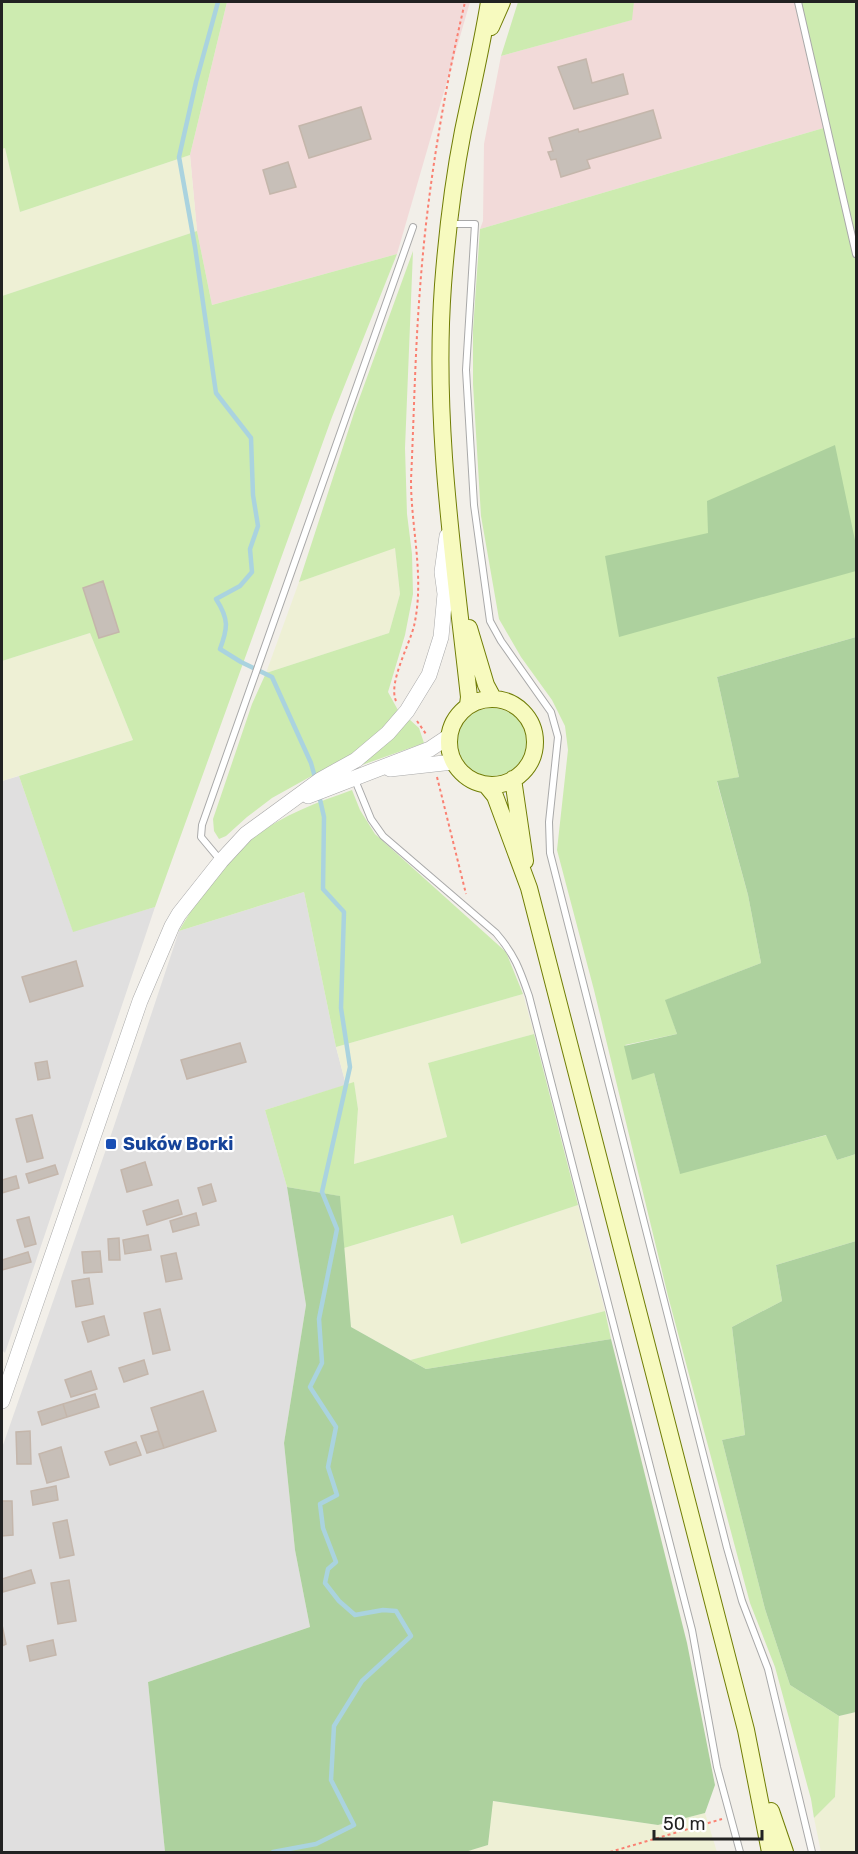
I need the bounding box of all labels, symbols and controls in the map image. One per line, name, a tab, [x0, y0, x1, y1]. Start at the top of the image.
place label: Suków Borki	[123, 1133, 233, 1155]
marker: Suków Borki	[104, 1137, 118, 1151]
scale bar	[654, 1803, 762, 1841]
text: 50 m	[663, 1813, 706, 1835]

